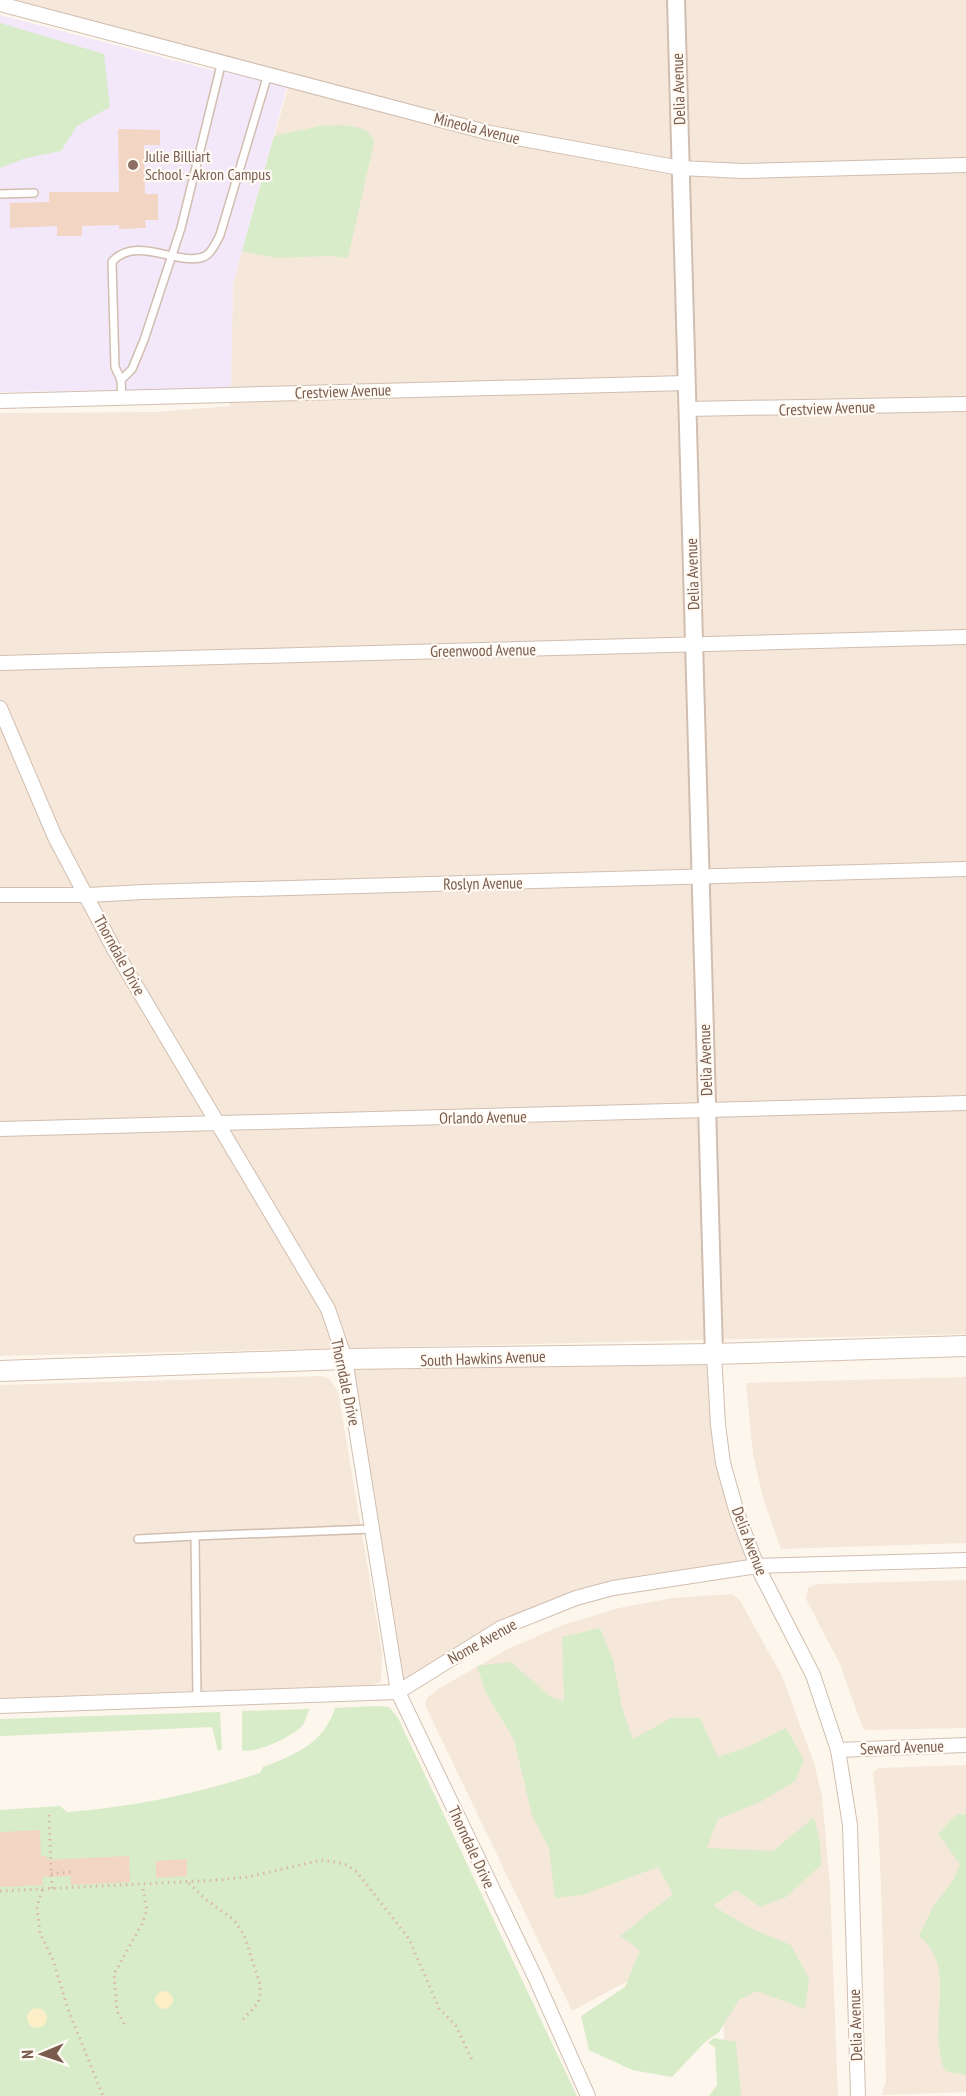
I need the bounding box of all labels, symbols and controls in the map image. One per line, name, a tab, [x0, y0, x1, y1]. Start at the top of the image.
street label: Delia Avenue	[667, 53, 689, 125]
street label: Mineola Avenue	[432, 108, 522, 148]
place label: Julie Billiart School - Akron Campus	[144, 146, 271, 184]
marker: Julie Billiart School - Akron Campus	[126, 158, 140, 172]
street label: Crestview Avenue	[294, 379, 392, 403]
street label: Crestview Avenue	[778, 396, 876, 420]
street label: Delia Avenue	[681, 538, 703, 610]
street label: Greenwood Avenue	[430, 639, 536, 661]
street label: Roslyn Avenue	[443, 872, 523, 894]
street label: Thorndale Drive	[90, 911, 150, 999]
street label: Delia Avenue	[694, 1024, 716, 1096]
street label: Orlando Avenue	[439, 1106, 527, 1128]
street label: Thorndale Drive	[327, 1337, 365, 1427]
street label: South Hawkins Avenue	[420, 1346, 546, 1370]
street label: Delia Avenue	[728, 1504, 772, 1578]
street label: Nome Avenue	[444, 1614, 520, 1668]
street label: Seward Avenue	[860, 1736, 944, 1758]
street label: Thorndale Drive	[444, 1803, 500, 1891]
street label: Delia Avenue	[844, 1989, 866, 2061]
north arrow	[12, 2024, 72, 2084]
text: N	[17, 2050, 37, 2059]

